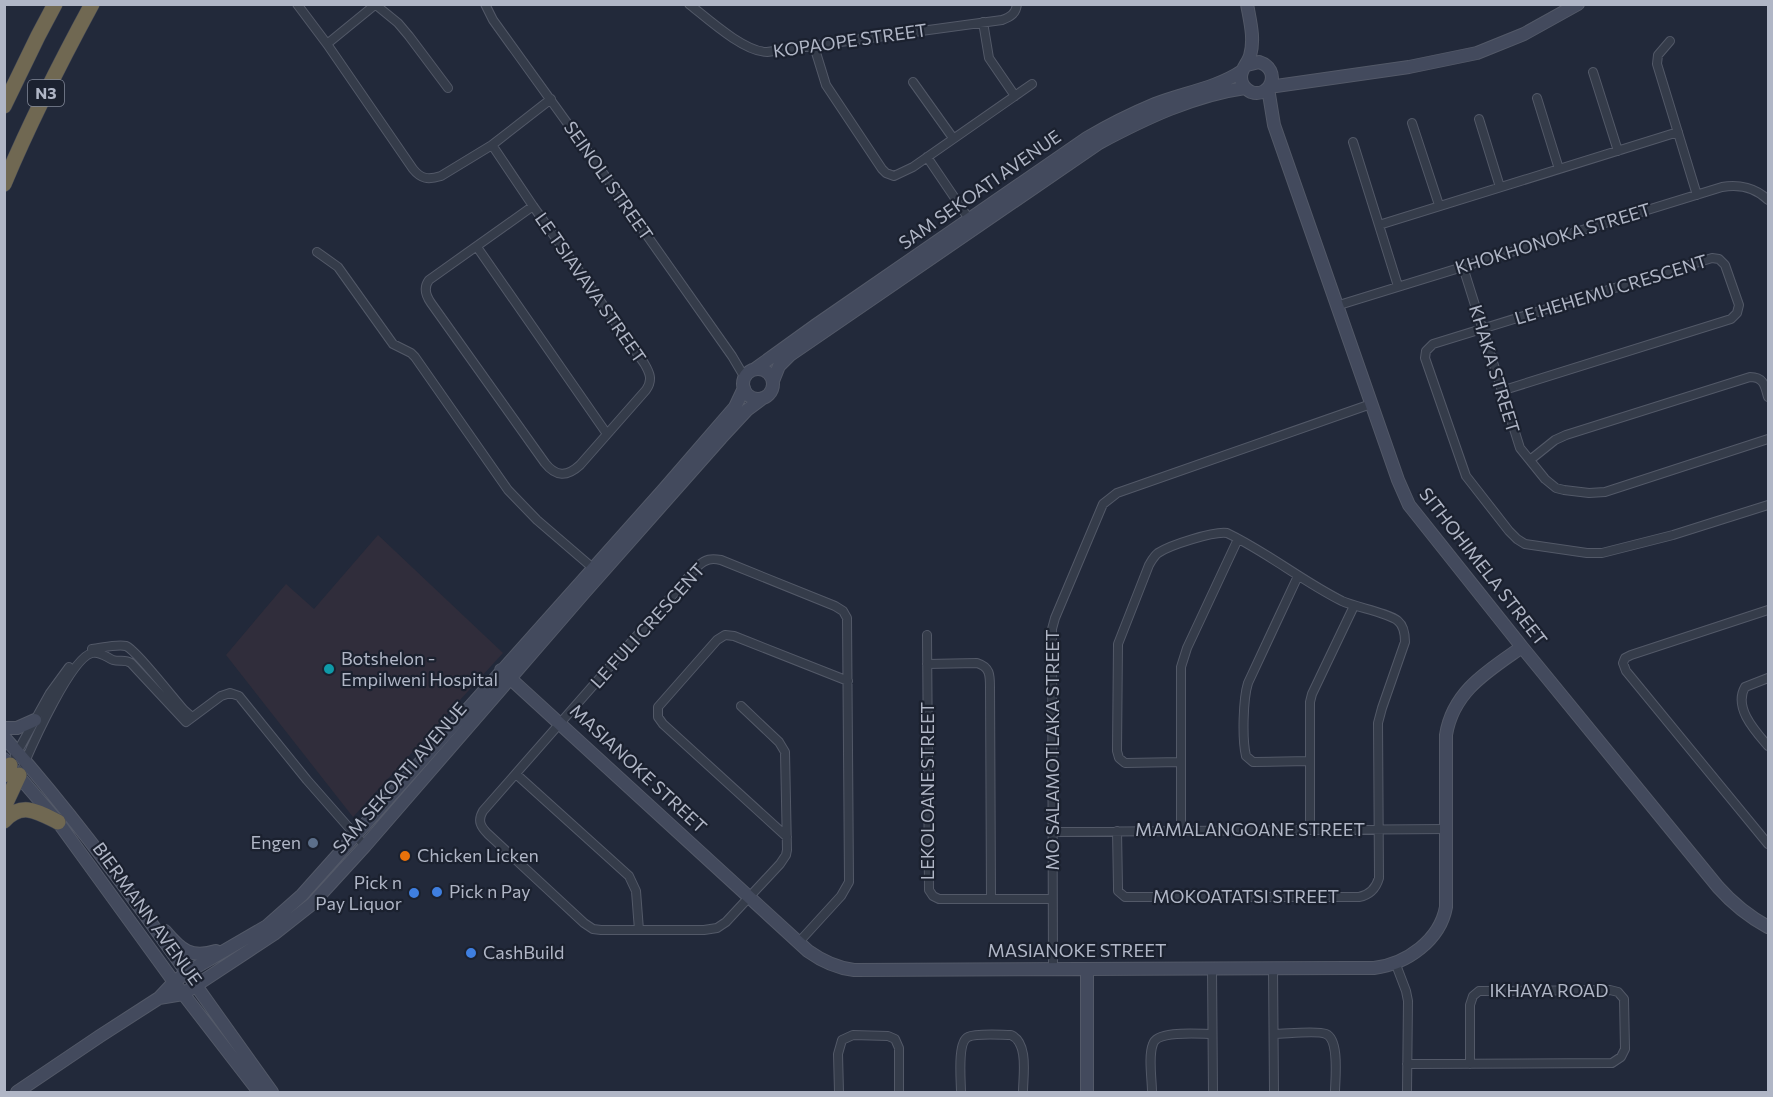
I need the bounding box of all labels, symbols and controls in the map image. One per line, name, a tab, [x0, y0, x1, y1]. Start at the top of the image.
street label: KOPAOPE STREET	[771, 18, 928, 62]
road number: N3	[28, 80, 64, 106]
street label: SEINOLI STREET	[560, 117, 658, 244]
street label: SAM SEKOATI AVENUE	[894, 125, 1065, 254]
street label: KHOKHONOKA STREET	[1452, 198, 1653, 278]
street label: LE TSIAVAVA STREET	[531, 208, 651, 367]
street label: LE HEHEMU CRESCENT	[1512, 249, 1710, 329]
street label: KHAKA STREET	[1465, 302, 1525, 435]
street label: SITHOHIMELA STREET	[1415, 483, 1552, 650]
street label: LE FULI CRESCENT	[585, 558, 709, 692]
street label: MO SALAMOTLAKA STREET	[1041, 630, 1063, 870]
place label: Botshelon - Empilweni Hospital	[341, 647, 498, 690]
marker: Botshelon - Empilweni Hospital	[322, 662, 336, 676]
street label: SAM SEKOATI AVENUE	[328, 697, 471, 857]
street label: MASIANOKE STREET	[566, 699, 712, 837]
street label: LEKOLOANE STREET	[916, 702, 938, 880]
street label: MAMALANGOANE STREET	[1135, 818, 1365, 840]
place label: Engen	[251, 831, 301, 853]
marker: Engen	[306, 836, 320, 850]
street label: BIERMANN AVENUE	[89, 838, 207, 989]
place label: Chicken Licken	[417, 844, 539, 866]
marker: Chicken Licken	[398, 849, 412, 863]
place label: Pick n Pay Liquor	[315, 871, 402, 914]
place label: Pick n Pay	[449, 880, 531, 902]
marker: Pick n Pay	[430, 885, 444, 899]
street label: MOKOATATSI STREET	[1153, 885, 1339, 907]
marker: Pick n Pay Liquor	[407, 886, 421, 900]
street label: MASIANOKE STREET	[988, 939, 1166, 961]
place label: CashBuild	[483, 941, 565, 963]
marker: CashBuild	[464, 946, 478, 960]
street label: IKHAYA ROAD	[1489, 979, 1609, 1001]

